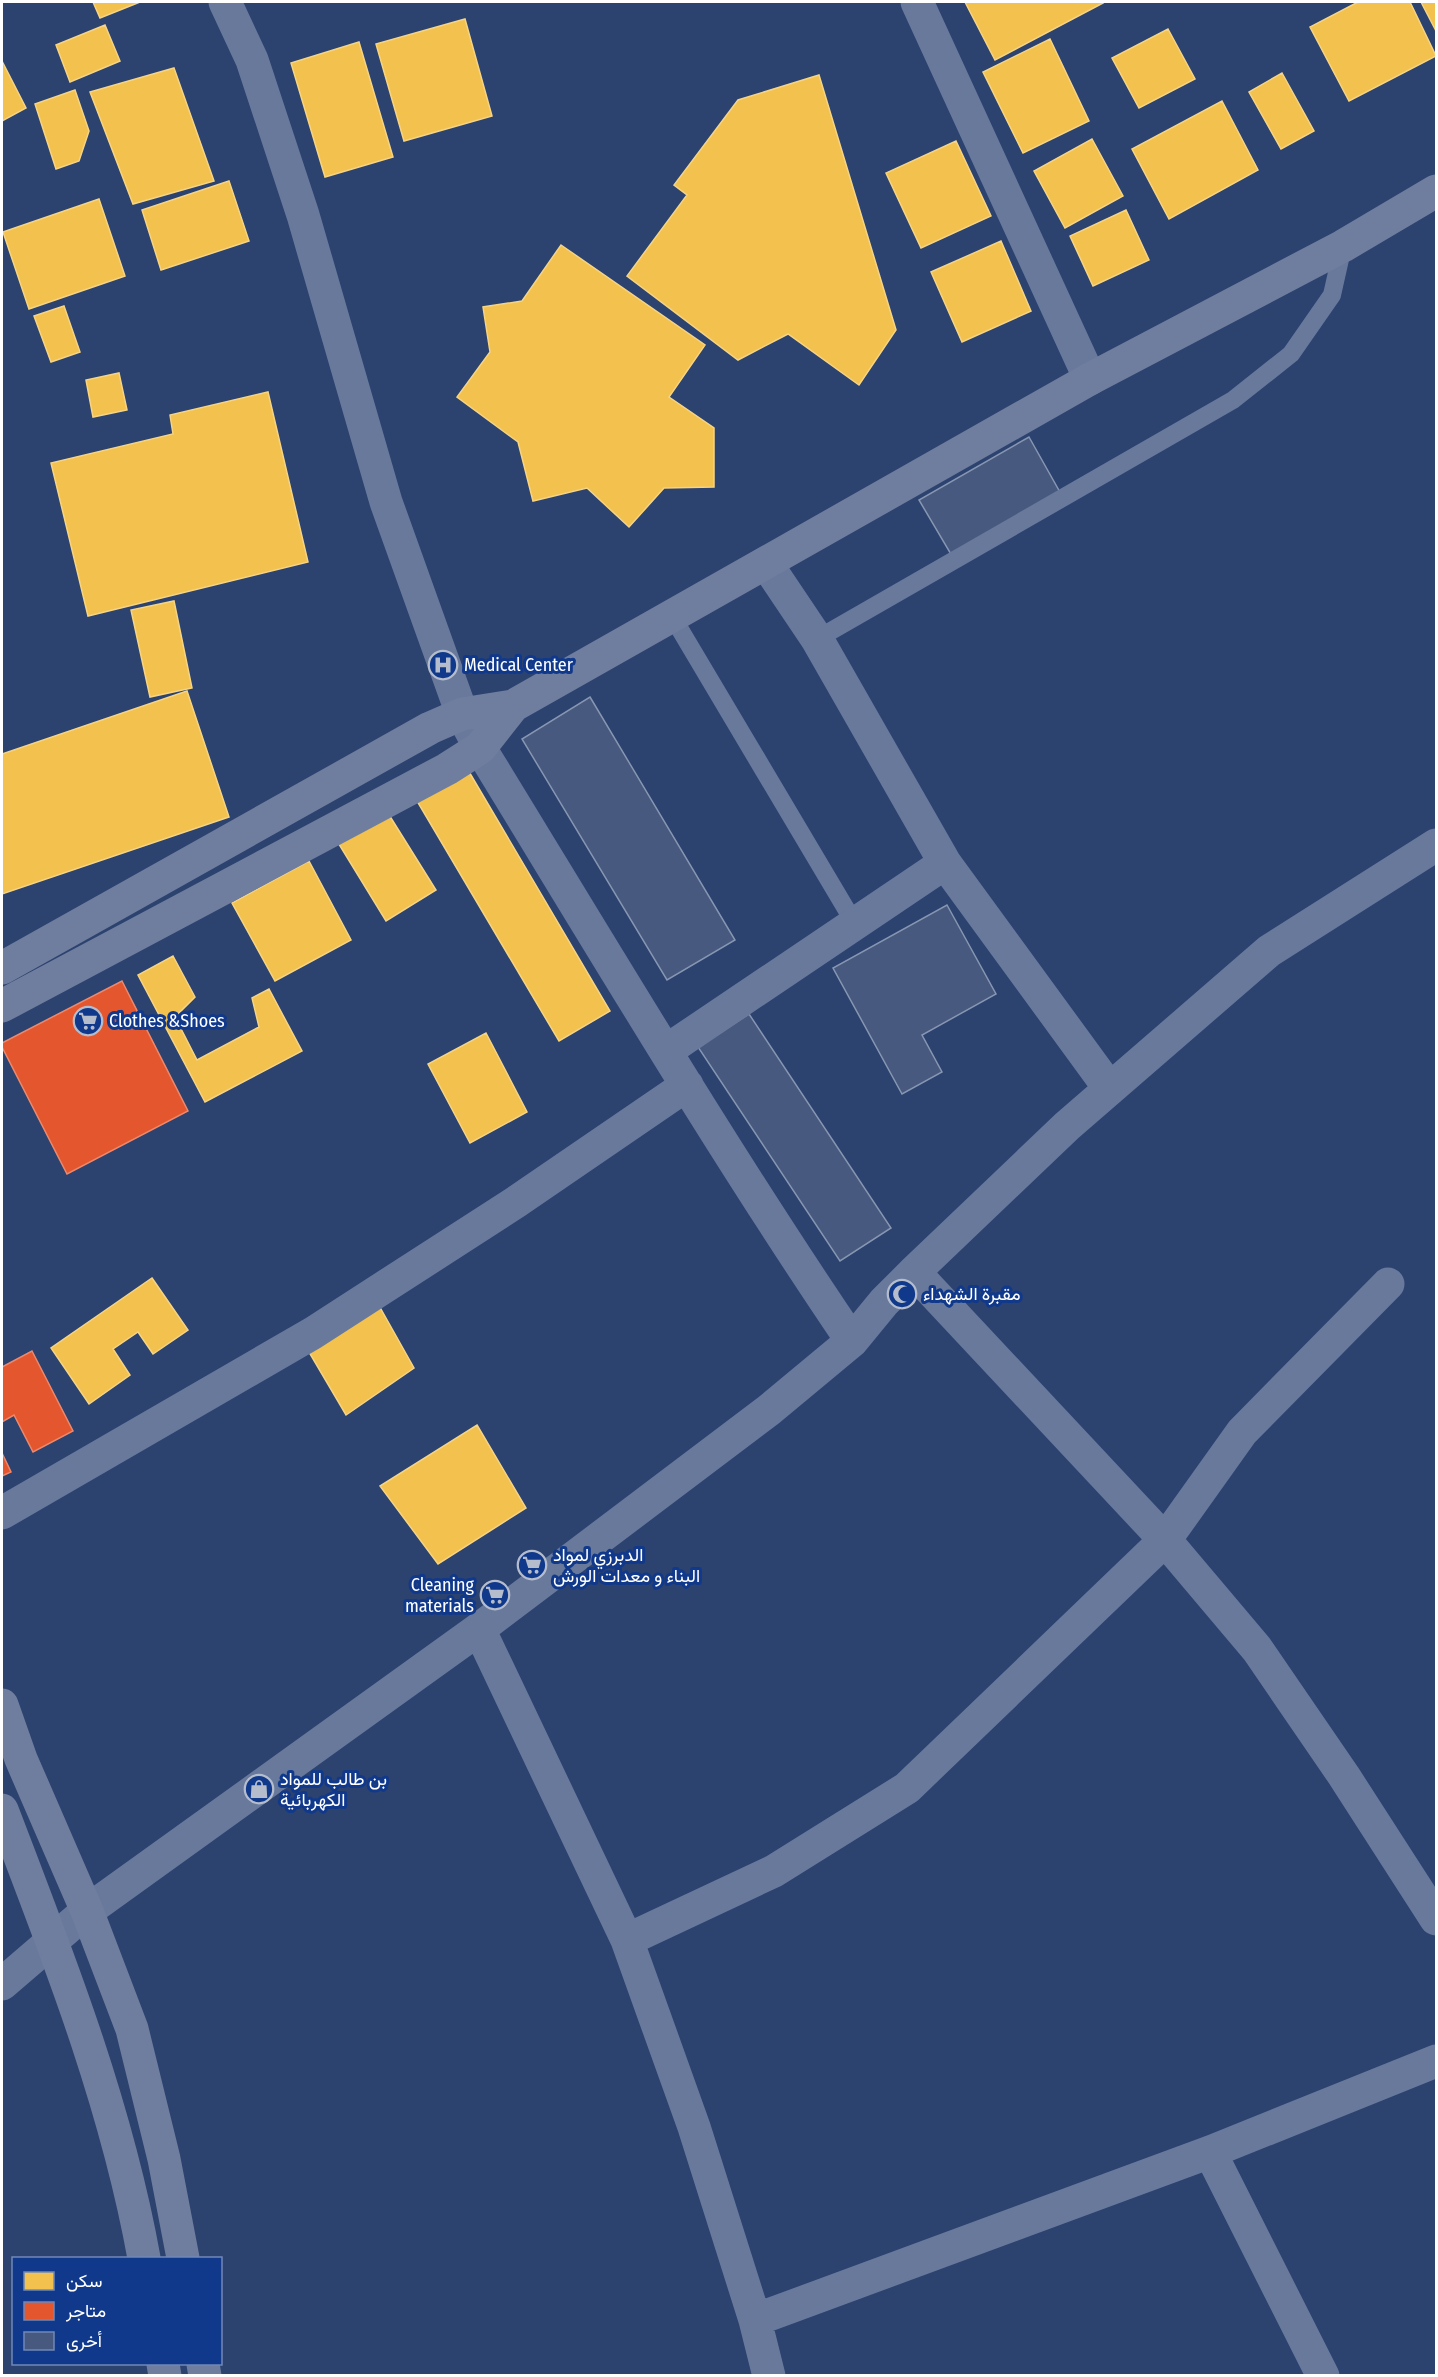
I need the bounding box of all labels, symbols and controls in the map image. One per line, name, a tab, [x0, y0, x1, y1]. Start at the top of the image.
hospital icon: Medical Center	[427, 649, 459, 681]
place label: Medical Center	[464, 654, 574, 676]
supermarket icon: Clothes &Shoes	[72, 1005, 104, 1037]
place label: Clothes &Shoes	[109, 1010, 225, 1032]
mosque icon: مقبرة الشهداء	[886, 1278, 918, 1310]
place label: مقبرة الشهداء	[923, 1283, 1021, 1305]
place label: الدبرزي لمواد البناء و معدات الورش	[553, 1544, 700, 1587]
supermarket icon: الدبرزي لمواد البناء و معدات الورش	[516, 1549, 548, 1581]
place label: Cleaning materials	[405, 1574, 475, 1617]
supermarket icon: Cleaning materials	[479, 1579, 511, 1611]
place label: بن طالب للمواد الكهربائية	[280, 1768, 387, 1811]
shop icon: بن طالب للمواد الكهربائية	[243, 1773, 275, 1805]
legend	[12, 2257, 222, 2365]
text: سكن	[66, 2270, 102, 2292]
text: متاجر	[65, 2300, 106, 2322]
text: أخرى	[66, 2330, 102, 2352]

